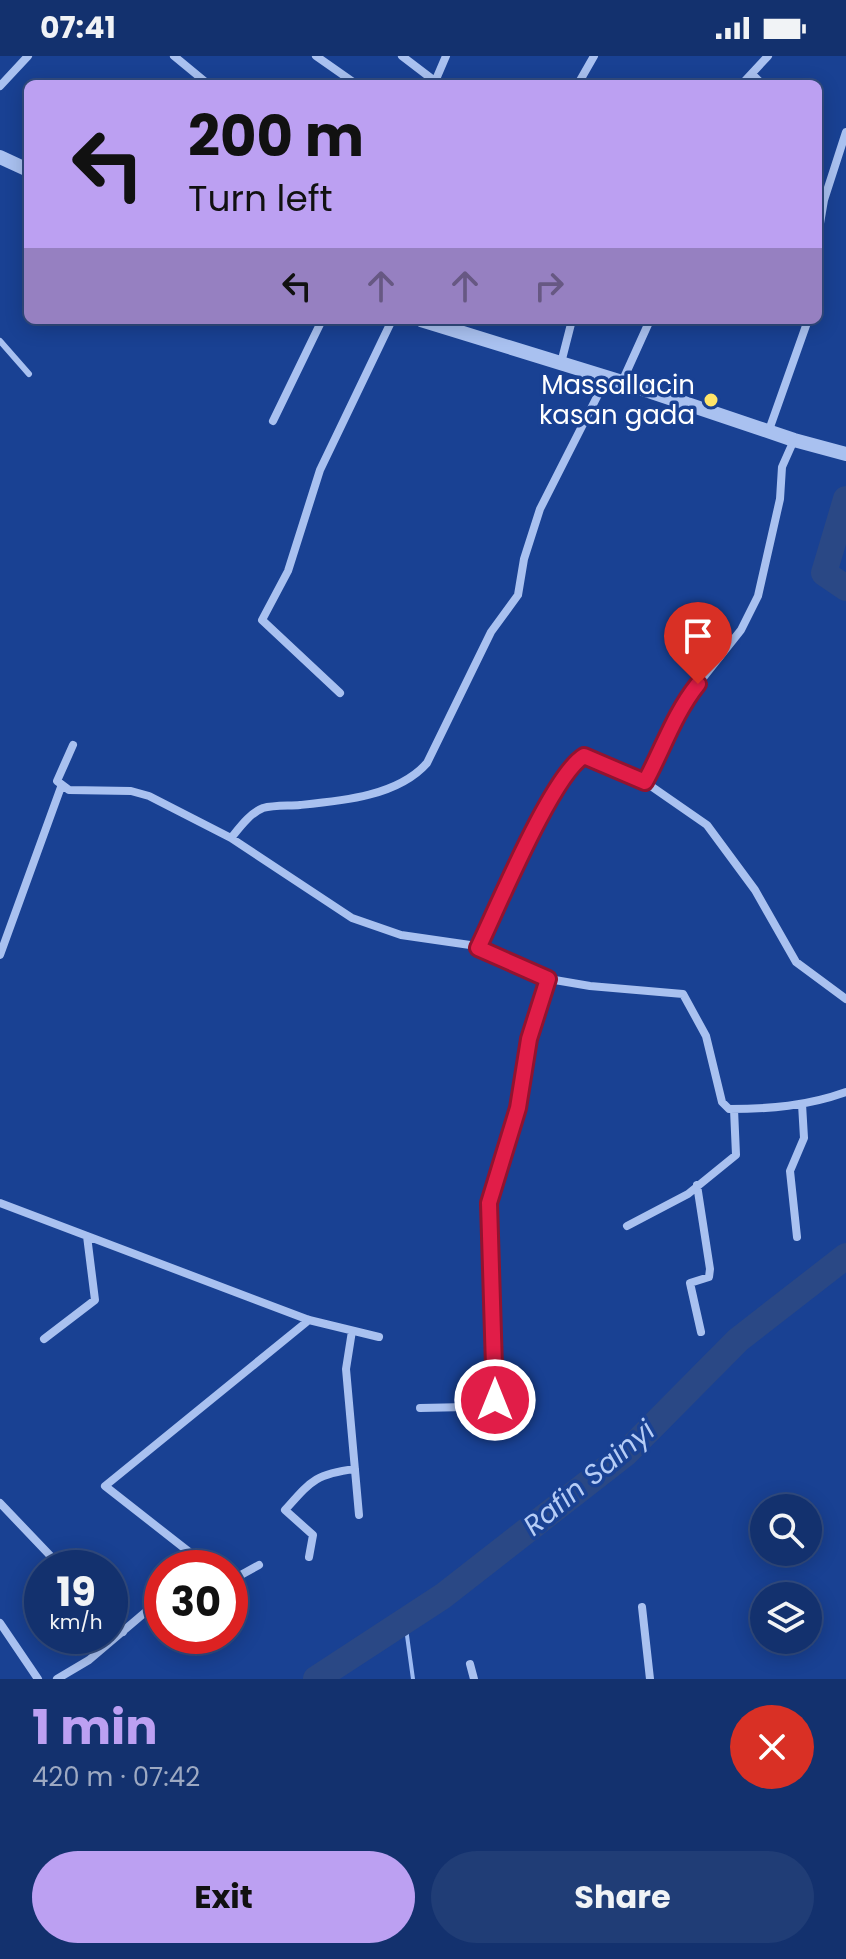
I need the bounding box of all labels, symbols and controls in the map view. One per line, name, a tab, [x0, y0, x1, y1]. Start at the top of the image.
text: 07:41	[40, 6, 116, 49]
text: 200 m	[188, 97, 364, 176]
icon: left	[56, 112, 160, 216]
text: Turn left	[188, 173, 333, 224]
icon: left	[275, 264, 319, 308]
icon: ahead	[359, 264, 403, 308]
icon: ahead	[443, 264, 487, 308]
icon: right	[527, 264, 571, 308]
place label: Massallacin kasan gada	[539, 367, 695, 433]
marker: Massallacin kasan gada	[702, 391, 720, 409]
pin	[664, 602, 732, 684]
icon: arrive	[676, 614, 720, 658]
position arrow	[453, 1358, 537, 1442]
water label: Rafin Sainyi	[515, 1411, 664, 1545]
map controls	[750, 1494, 822, 1654]
button: search	[750, 1494, 822, 1566]
speed limit sign: 30	[144, 1550, 248, 1654]
text: 19	[56, 1564, 96, 1620]
button: layers	[750, 1582, 822, 1654]
text: km/h	[49, 1608, 103, 1636]
text: 1 min	[32, 1694, 158, 1761]
button: close	[730, 1705, 814, 1789]
text: 420 m · 07:42	[32, 1759, 200, 1795]
button: Exit	[32, 1851, 415, 1943]
button: Share	[431, 1851, 814, 1943]

